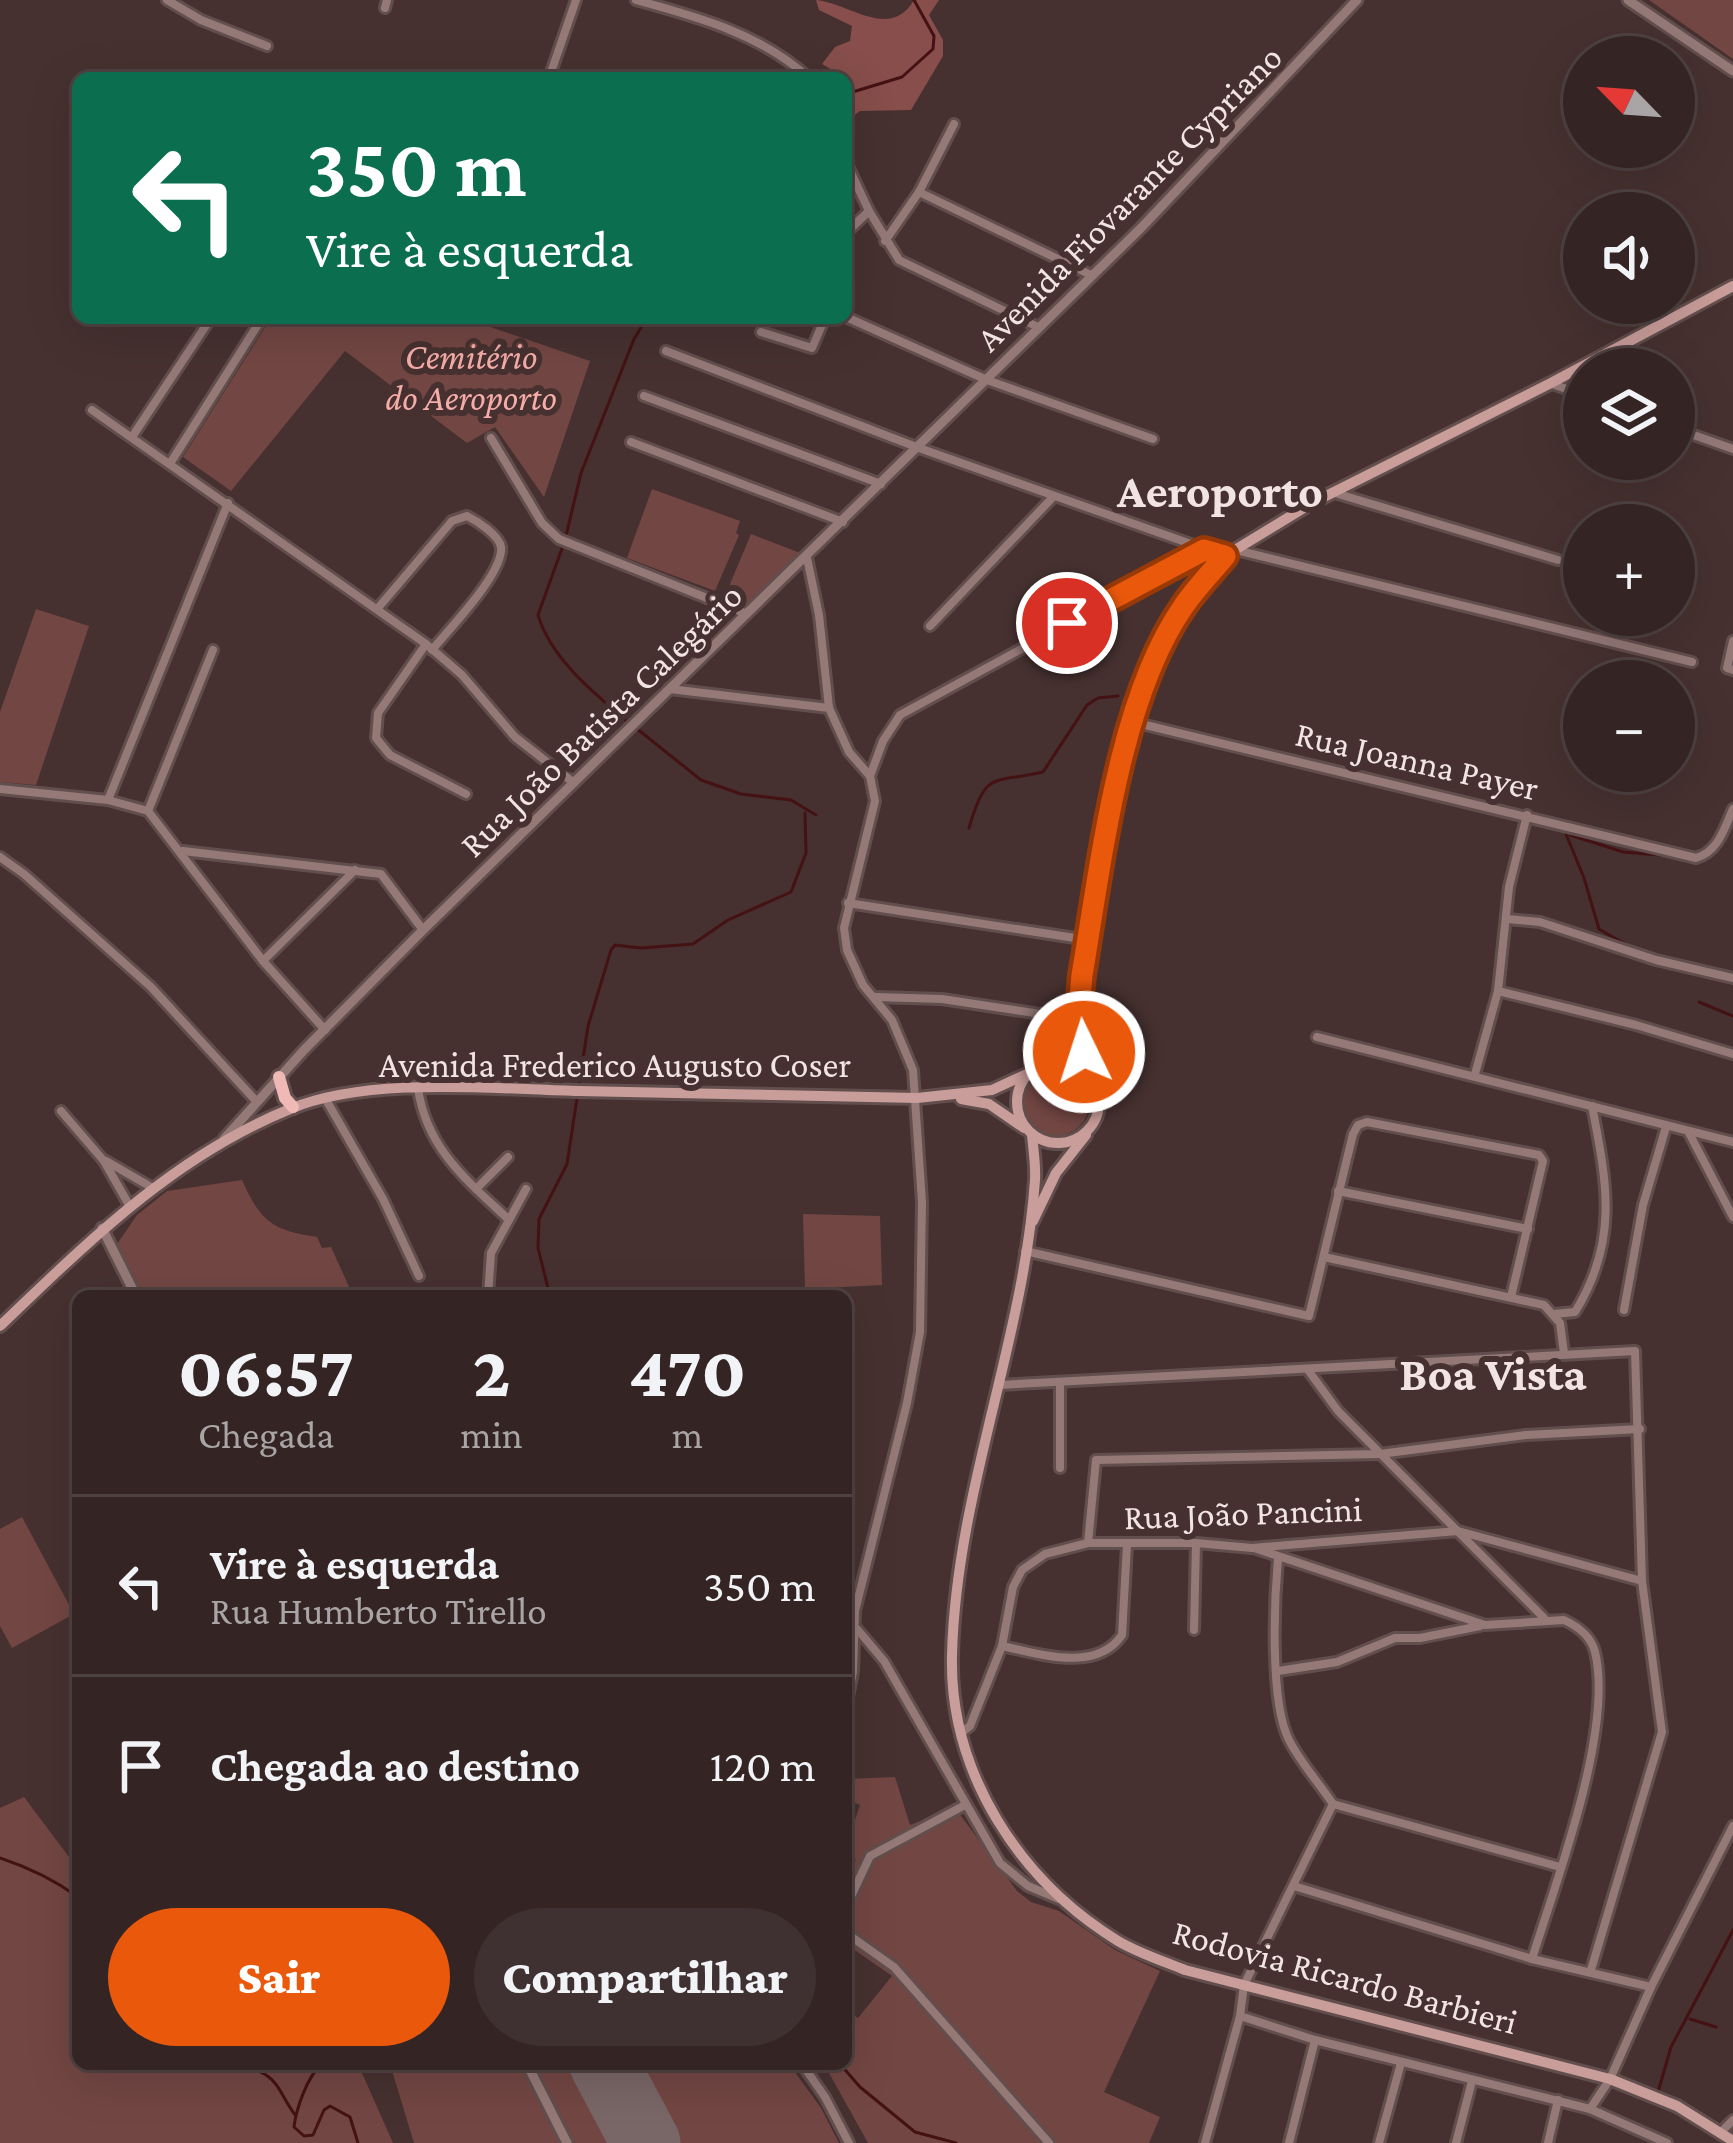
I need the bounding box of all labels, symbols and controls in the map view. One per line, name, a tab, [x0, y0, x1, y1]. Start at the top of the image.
north arrow	[1563, 36, 1695, 168]
map controls	[1563, 36, 1695, 792]
street label: Avenida Fiovarante Cypriano	[968, 37, 1290, 359]
icon: left	[108, 120, 264, 276]
text: 350 m	[306, 121, 527, 214]
button: sound	[1563, 192, 1695, 324]
text: Vire à esquerda	[306, 219, 633, 279]
park label: Cemitério do Aeroporto	[385, 337, 557, 418]
button: layers	[1563, 348, 1695, 480]
district label: Aeroporto	[1116, 464, 1323, 517]
button: +	[1563, 504, 1695, 636]
pin	[1016, 572, 1118, 674]
street label: Rua João Batista Calegário	[452, 575, 750, 865]
icon: arrive	[1034, 590, 1100, 656]
button: −	[1563, 660, 1695, 792]
street label: Rua Joanna Payer	[1292, 714, 1543, 808]
position arrow	[1021, 989, 1147, 1115]
street label: Avenida Frederico Augusto Coser	[379, 1045, 851, 1085]
text: 06:57	[178, 1331, 354, 1411]
text: 2	[473, 1331, 510, 1411]
text: 470	[629, 1331, 746, 1411]
district label: Boa Vista	[1399, 1347, 1587, 1400]
text: Chegada	[198, 1413, 334, 1456]
text: min	[460, 1413, 523, 1456]
text: m	[672, 1413, 703, 1456]
street label: Rua João Pancini	[1123, 1489, 1363, 1537]
text: Vire à esquerda	[210, 1539, 499, 1589]
icon: left	[108, 1553, 174, 1619]
text: 350 m	[703, 1561, 816, 1611]
text: Rua Humberto Tirello	[210, 1589, 547, 1632]
icon: arrive	[108, 1733, 174, 1799]
text: Chegada ao destino	[210, 1741, 580, 1791]
text: 120 m	[710, 1741, 816, 1791]
button: Sair	[108, 1908, 450, 2046]
button: Compartilhar	[474, 1908, 816, 2046]
street label: Rodovia Ricardo Barbieri	[1168, 1912, 1522, 2042]

